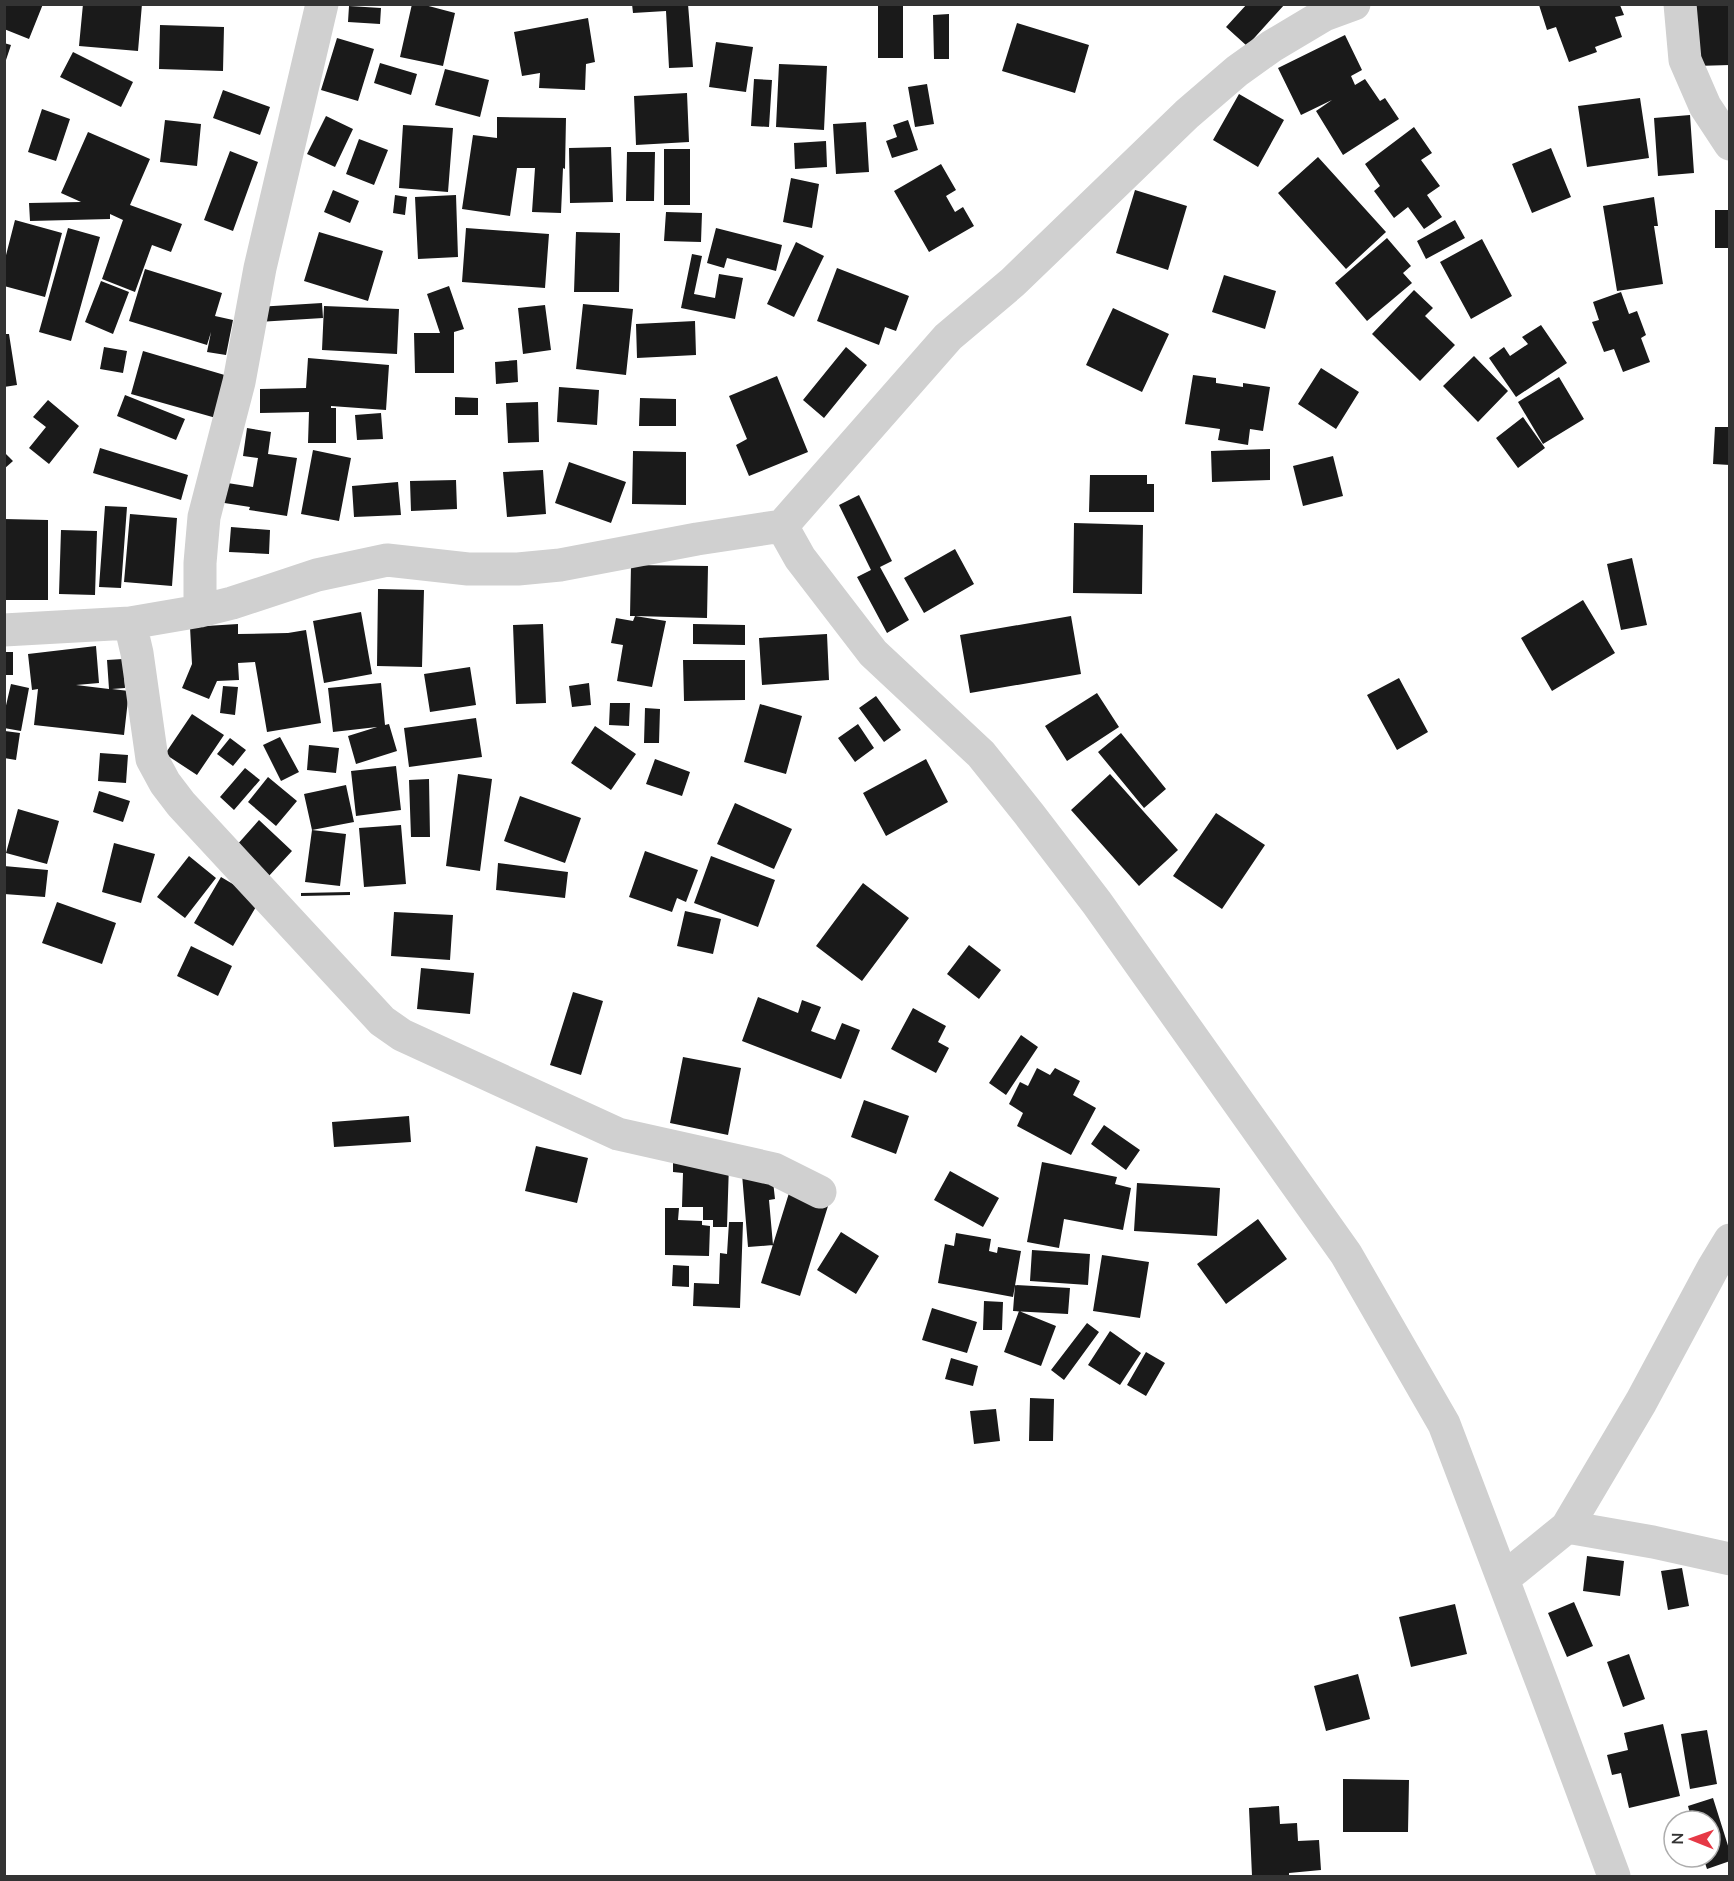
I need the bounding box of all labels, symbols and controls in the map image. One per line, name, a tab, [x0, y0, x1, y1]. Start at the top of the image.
north arrow	[1662, 1809, 1722, 1869]
text: N	[1667, 1833, 1689, 1845]

